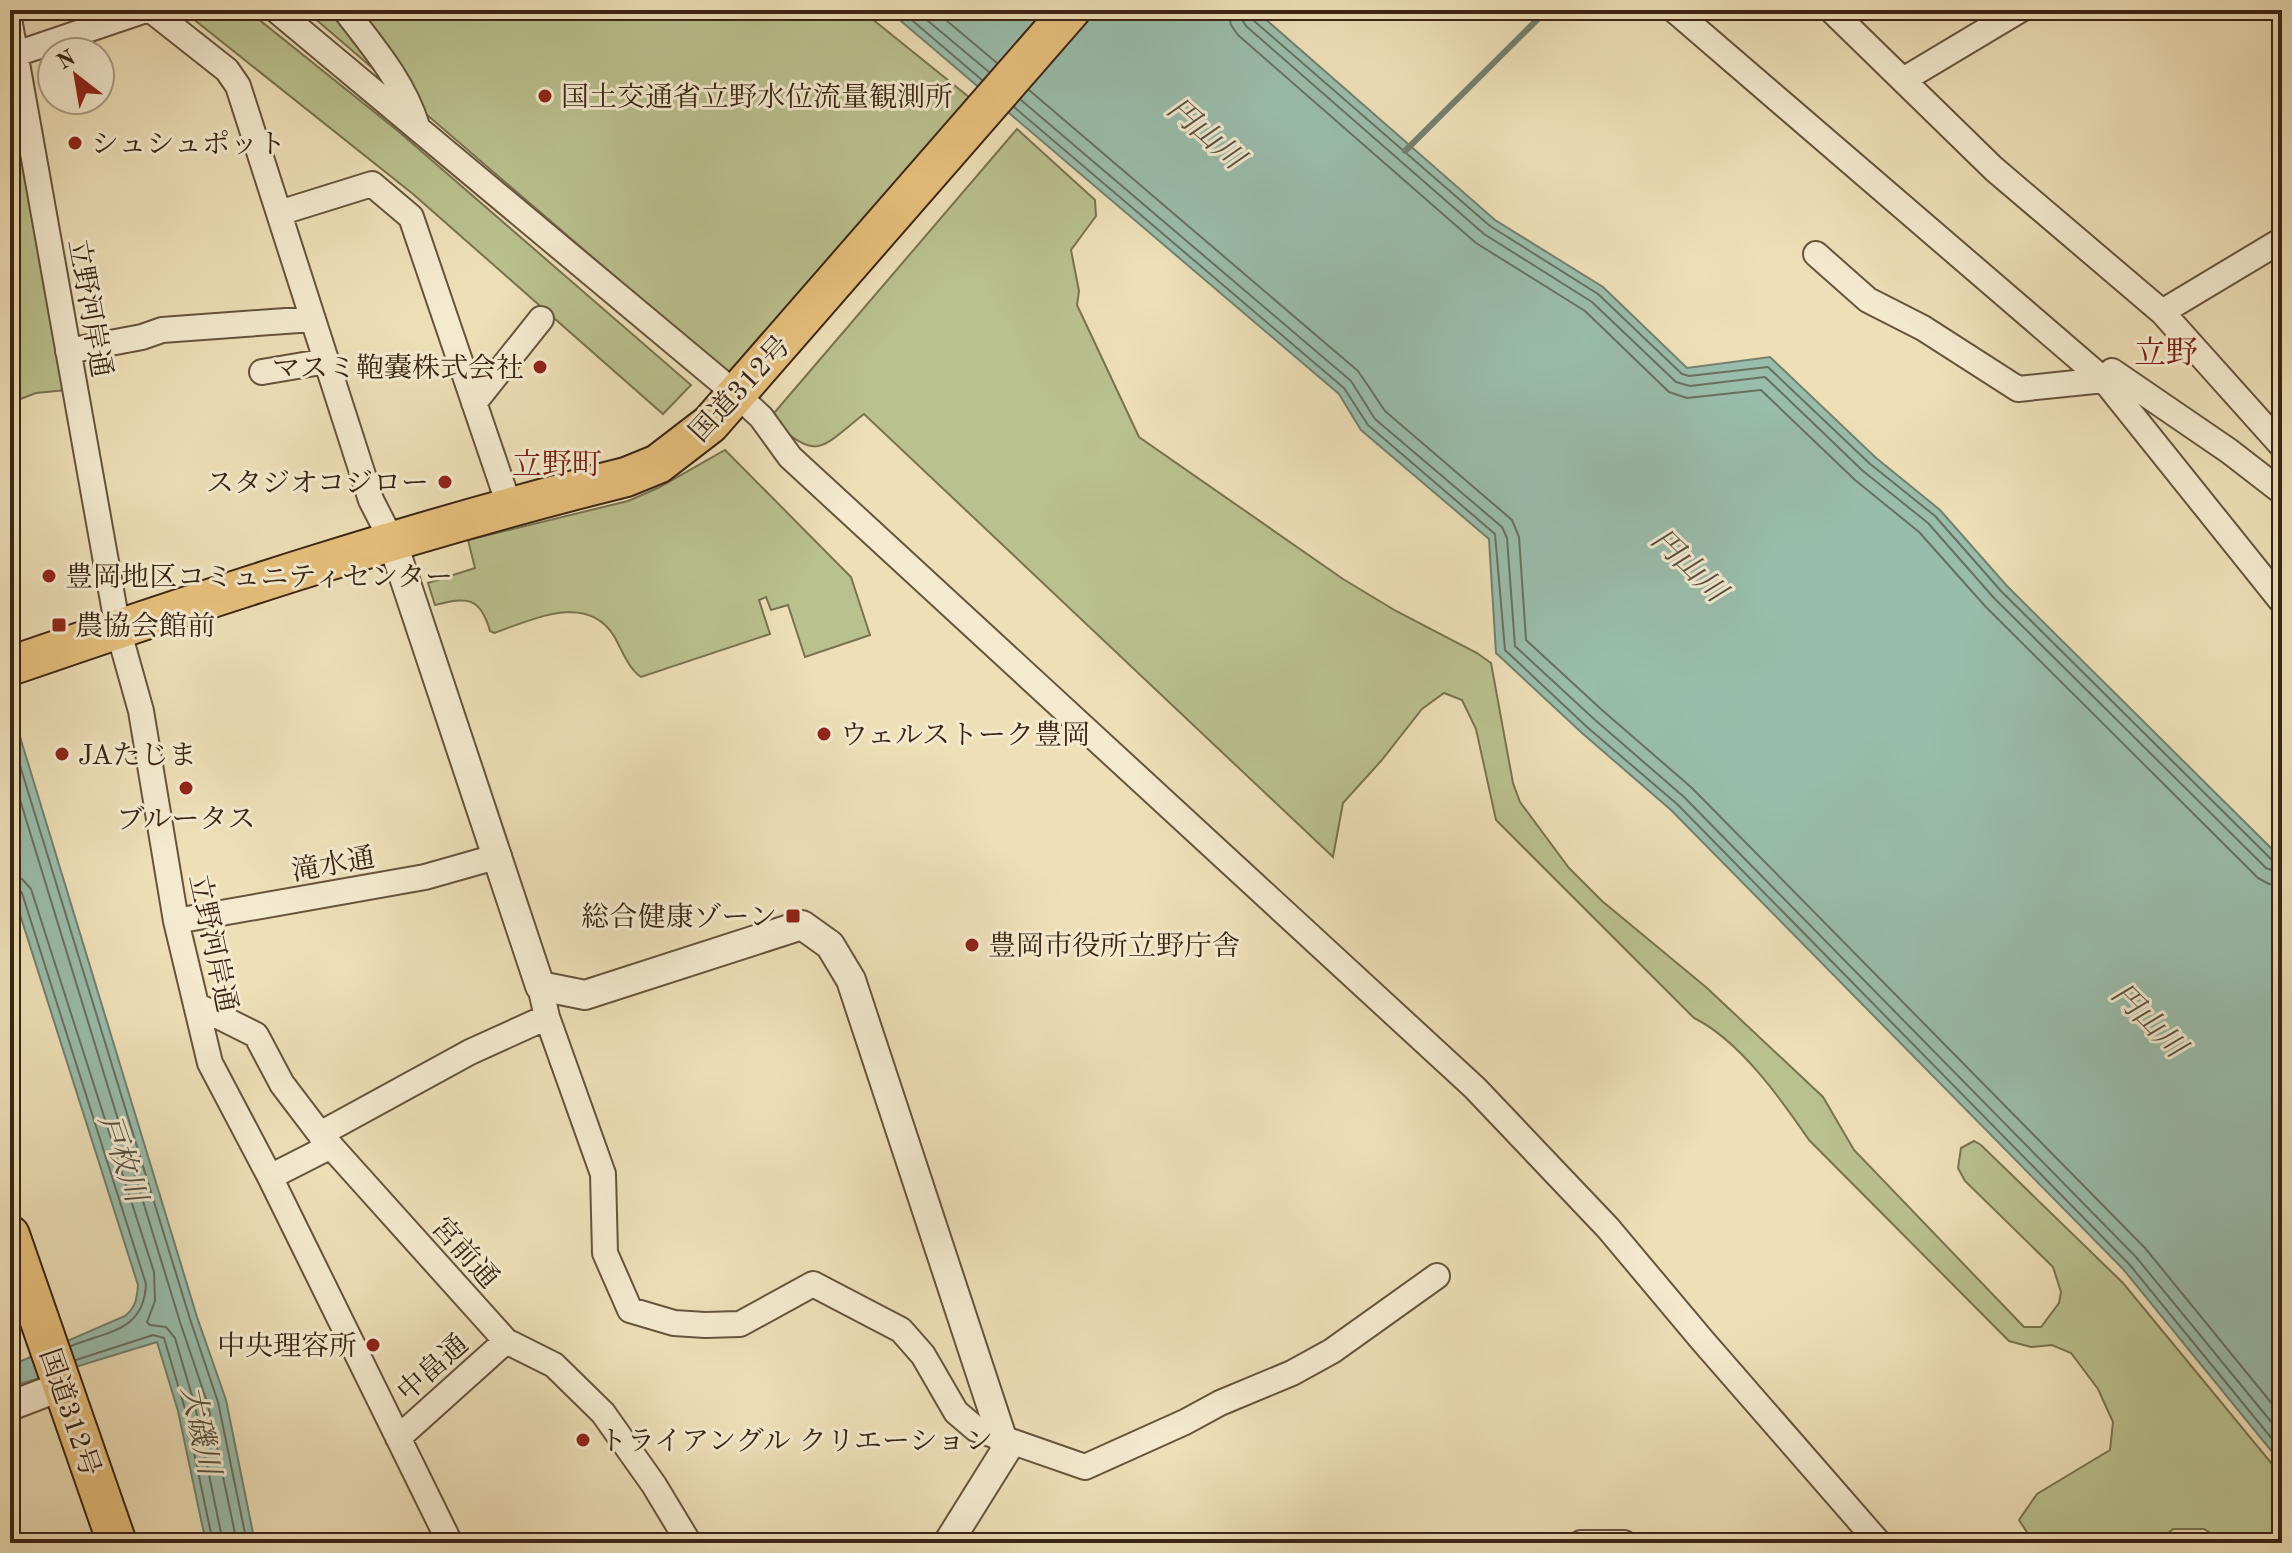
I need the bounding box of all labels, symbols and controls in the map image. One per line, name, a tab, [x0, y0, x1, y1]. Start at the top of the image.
north arrow	[36, 36, 116, 116]
text: N	[54, 47, 80, 74]
place label: 国土交通省立野水位流量観測所	[561, 82, 953, 113]
marker: 国土交通省立野水位流量観測所	[536, 87, 554, 105]
water label: 円山川	[1161, 92, 1252, 177]
place label: シュシュポット	[91, 130, 286, 160]
marker: シュシュポット	[66, 134, 84, 152]
street label: 立野河岸通	[62, 237, 117, 380]
street label: 国道312号	[683, 330, 797, 448]
district label: 立野	[2134, 336, 2198, 371]
place label: マスミ鞄嚢株式会社	[272, 353, 524, 384]
marker: マスミ鞄嚢株式会社	[531, 358, 549, 376]
district label: 立野町	[512, 448, 602, 481]
place label: スタジオコジロー	[206, 469, 429, 499]
marker: スタジオコジロー	[436, 473, 454, 491]
water label: 円山川	[1645, 523, 1734, 611]
place label: 豊岡地区コミュニティセンター	[65, 562, 453, 593]
marker: 豊岡地区コミュニティセンター	[40, 567, 58, 585]
place label: 農協会館前	[75, 611, 215, 642]
marker: 農協会館前	[50, 616, 68, 634]
place label: ウェルストーク豊岡	[840, 720, 1090, 751]
marker: ウェルストーク豊岡	[815, 725, 833, 743]
place label: JAたじま	[78, 742, 197, 771]
marker: JAたじま	[53, 745, 71, 763]
marker: ブルータス	[177, 779, 195, 797]
place label: ブルータス	[117, 805, 255, 835]
street label: 滝水通	[289, 842, 377, 887]
street label: 立野河岸通	[183, 872, 242, 1015]
place label: 総合健康ゾーン	[582, 902, 777, 933]
marker: 総合健康ゾーン	[784, 907, 802, 925]
place label: 豊岡市役所立野庁舎	[988, 931, 1240, 962]
marker: 豊岡市役所立野庁舎	[963, 936, 981, 954]
water label: 円山川	[2105, 978, 2194, 1066]
water label: 戸枚川	[92, 1110, 154, 1209]
street label: 宮前通	[425, 1211, 505, 1295]
street label: 中畠通	[391, 1328, 475, 1408]
place label: 中央理容所	[217, 1331, 357, 1362]
marker: 中央理容所	[364, 1336, 382, 1354]
street label: 国道312号	[33, 1345, 106, 1480]
water label: 大磯川	[175, 1383, 227, 1480]
place label: トライアングル クリエーション	[599, 1427, 993, 1457]
marker: トライアングル クリエーション	[574, 1431, 592, 1449]

